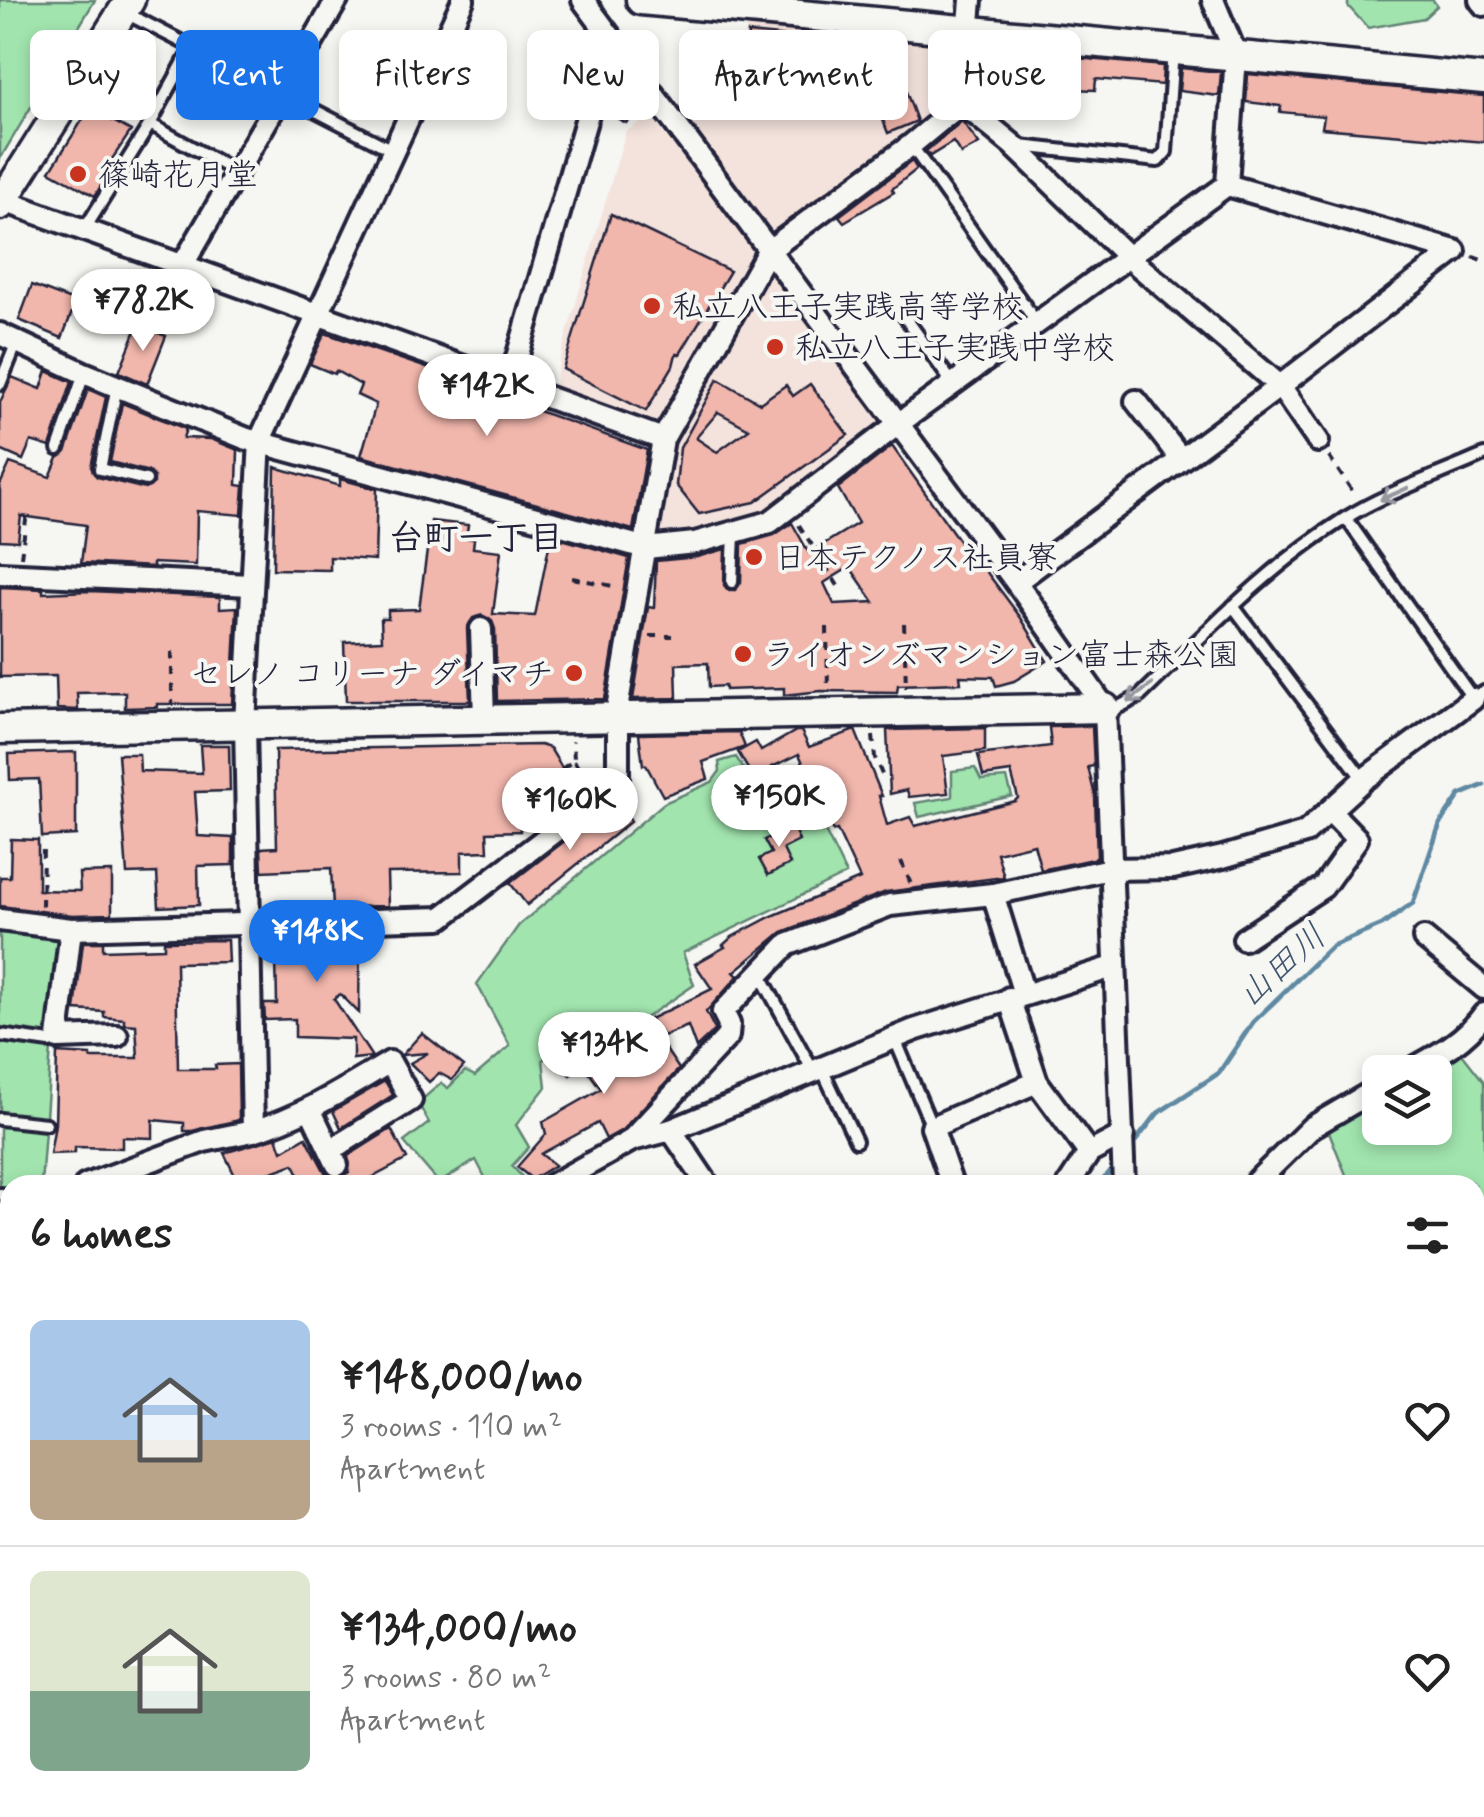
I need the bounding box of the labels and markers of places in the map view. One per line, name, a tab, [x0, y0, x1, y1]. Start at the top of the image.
place label: 篠崎花月堂	[98, 155, 258, 197]
marker: 篠崎花月堂	[67, 163, 89, 185]
pin: ¥78.2K	[62, 269, 224, 354]
place label: 私立八王子実践高等学校	[672, 287, 1024, 329]
marker: 私立八王子実践高等学校	[641, 295, 663, 317]
place label: 私立八王子実践中学校	[795, 328, 1115, 370]
marker: 私立八王子実践中学校	[764, 336, 786, 358]
pin: ¥142K	[417, 354, 557, 439]
place label: 日本テクノス社員寮	[774, 538, 1058, 580]
marker: 日本テクノス社員寮	[743, 546, 765, 568]
place label: ライオンズマンション富士森公園	[763, 635, 1239, 677]
marker: ライオンズマンション富士森公園	[732, 643, 754, 665]
place label: セレノ コリーナ ダイマチ	[190, 654, 554, 696]
marker: セレノ コリーナ ダイマチ	[563, 662, 585, 684]
pin: ¥150K	[709, 765, 849, 850]
pin: ¥160K	[500, 768, 640, 853]
pin: ¥148K	[247, 900, 387, 985]
pin: ¥134K	[534, 1012, 674, 1097]

